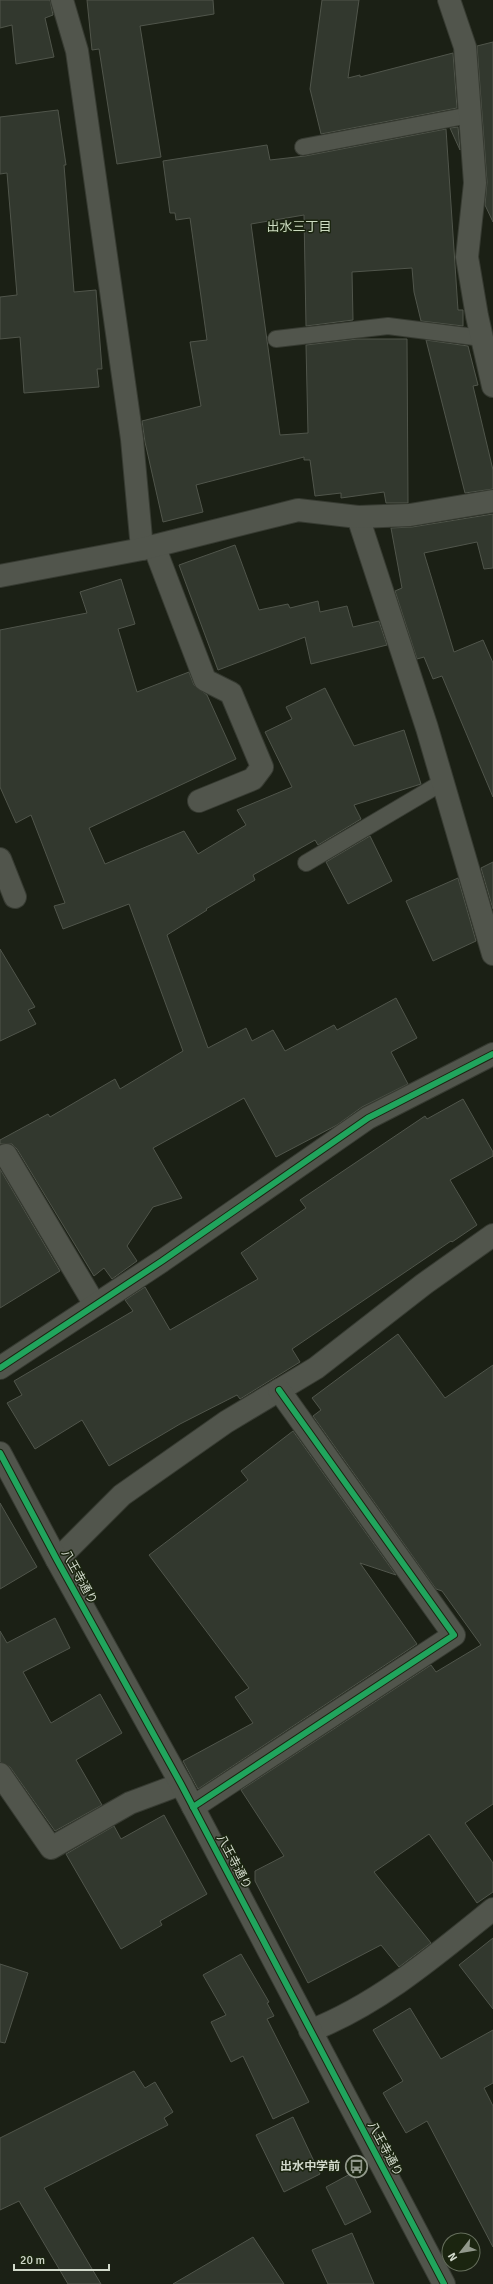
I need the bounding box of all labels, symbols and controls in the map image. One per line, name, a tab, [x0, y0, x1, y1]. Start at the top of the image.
district label: 出水三丁目	[266, 219, 332, 235]
street label: 八王寺通り	[58, 1547, 100, 1607]
street label: 八王寺通り	[213, 1832, 255, 1892]
street label: 八王寺通り	[364, 2119, 406, 2179]
bus stop icon: 出水中学前	[343, 2153, 369, 2179]
place label: 出水中学前	[280, 2159, 340, 2174]
north arrow	[441, 2232, 481, 2272]
scale bar	[14, 2246, 109, 2272]
text: N	[445, 2250, 460, 2264]
text: 20 m	[20, 2253, 45, 2268]

